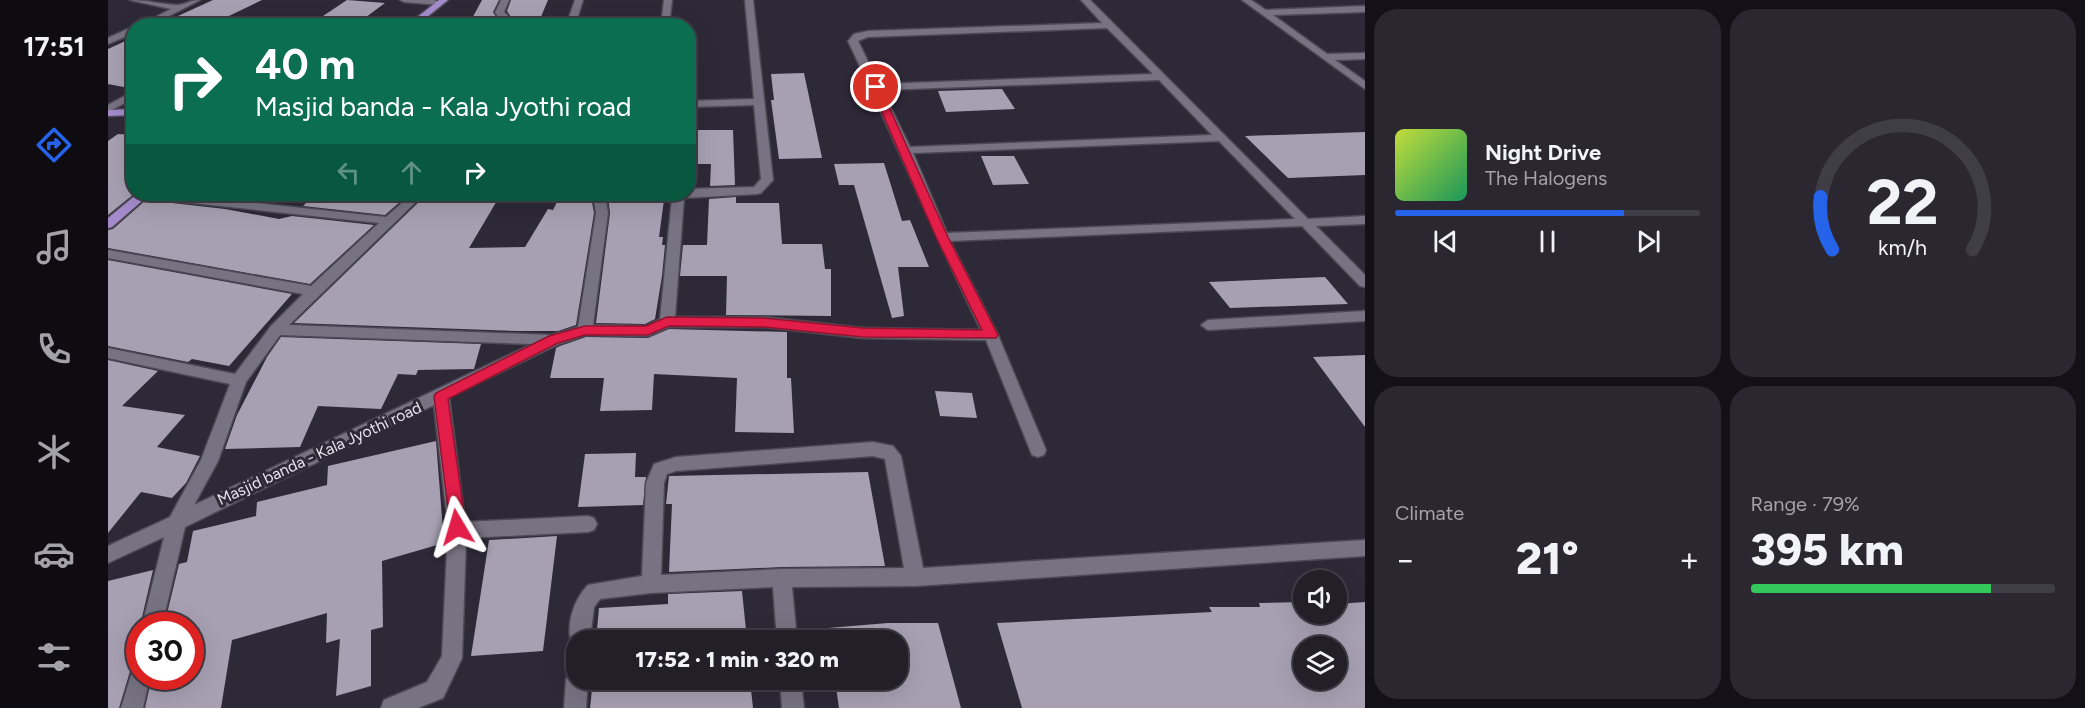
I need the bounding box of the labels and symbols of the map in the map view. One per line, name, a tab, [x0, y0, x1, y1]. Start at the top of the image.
pin	[850, 61, 901, 112]
street label: Masjid banda - Kala Jyothi road	[214, 398, 424, 509]
position arrow	[425, 495, 489, 559]
speed limit sign: 30	[126, 612, 204, 690]

